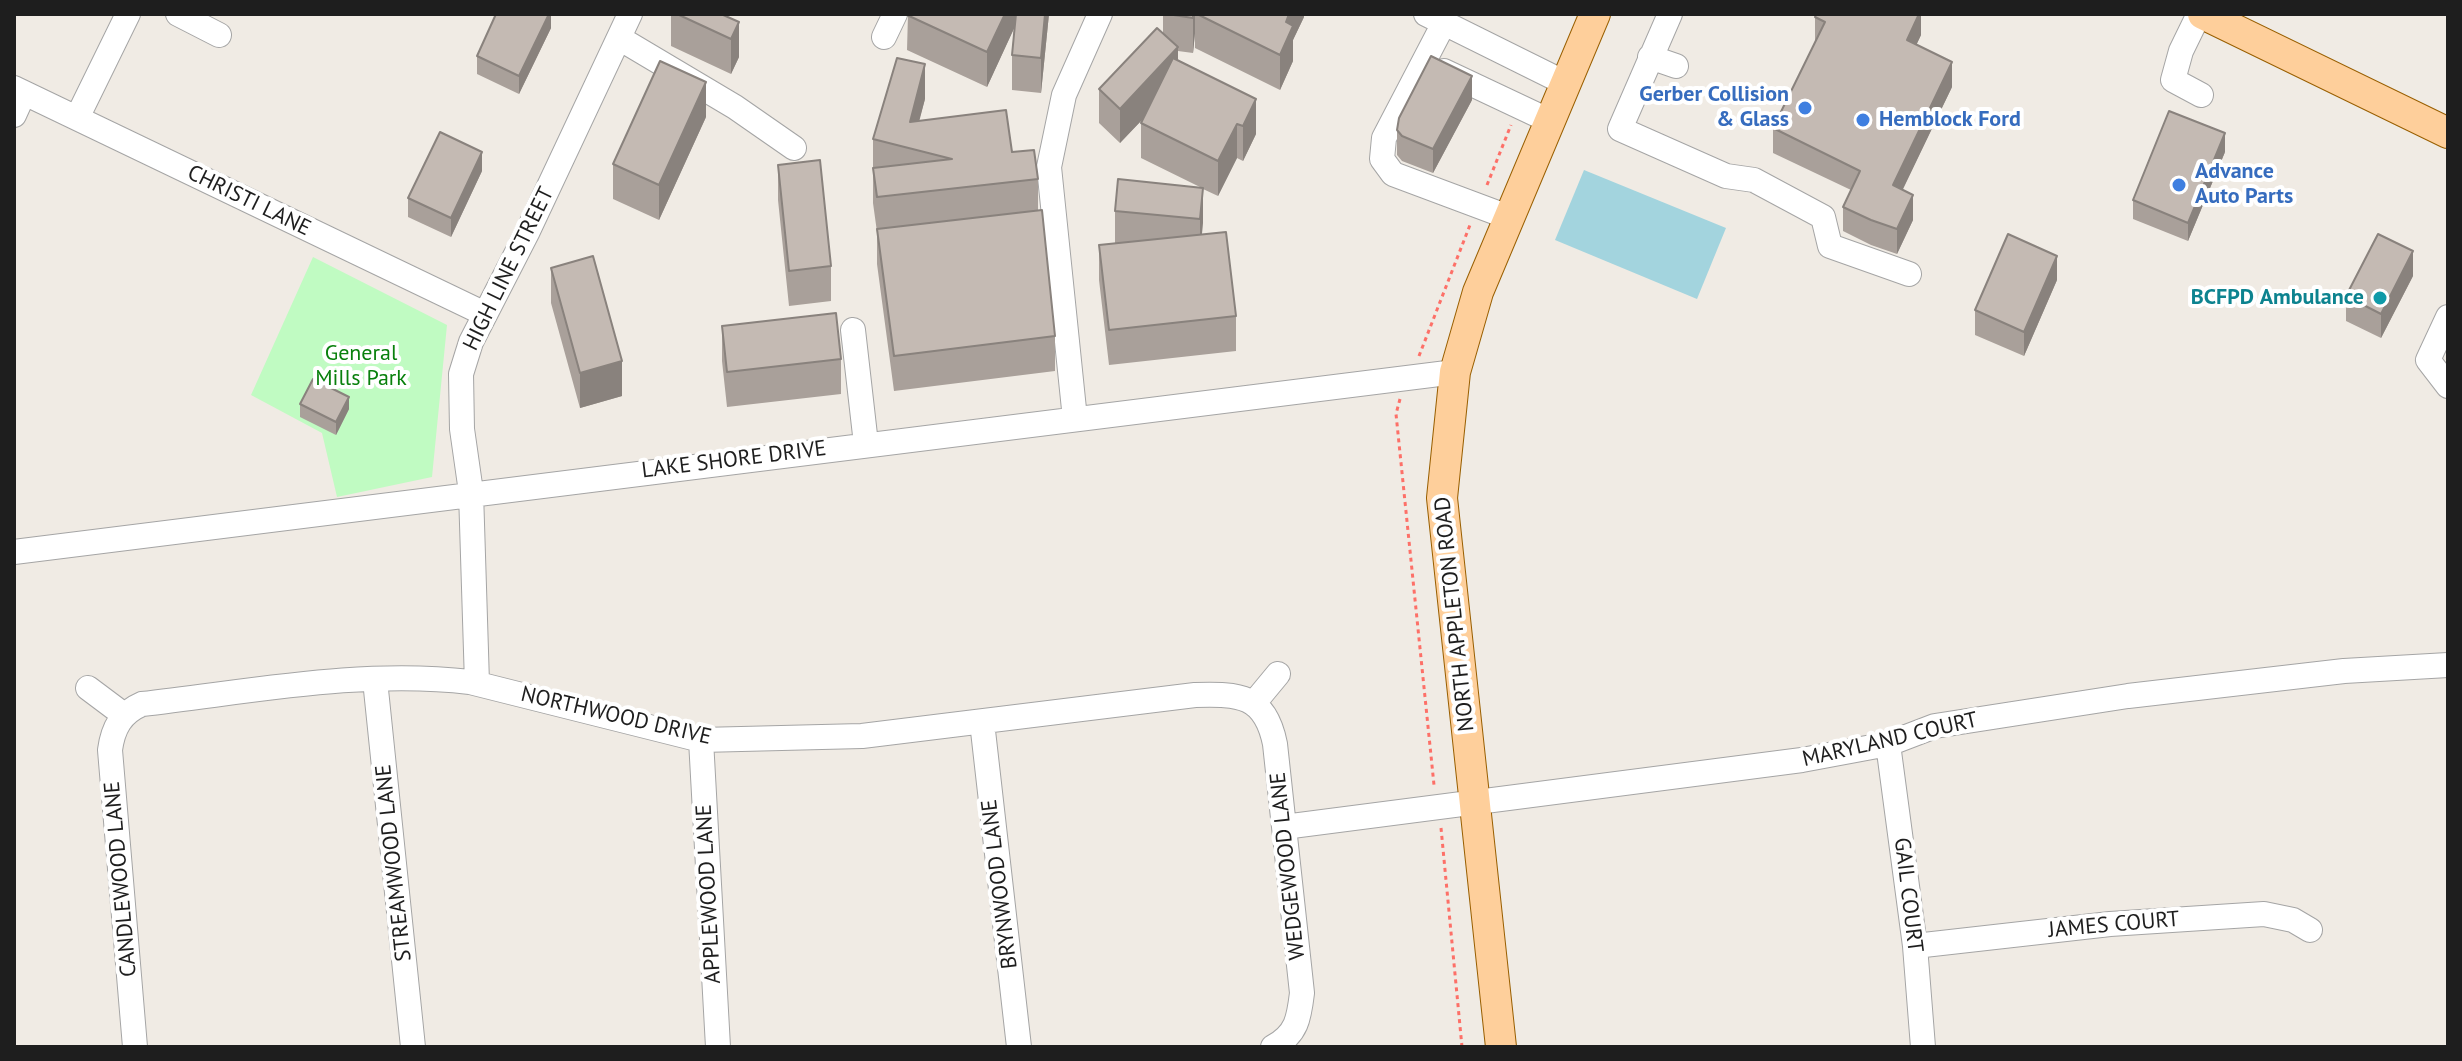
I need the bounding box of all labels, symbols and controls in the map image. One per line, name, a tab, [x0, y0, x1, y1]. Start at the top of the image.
place label: Gerber Collision & Glass	[1639, 82, 1789, 134]
marker: Gerber Collision & Glass	[1796, 99, 1814, 117]
place label: Hemblock Ford	[1879, 107, 2021, 133]
marker: Hemblock Ford	[1854, 111, 1872, 129]
place label: Advance Auto Parts	[2195, 159, 2293, 210]
street label: CHRISTI LANE	[183, 160, 315, 242]
marker: Advance Auto Parts	[2170, 176, 2188, 194]
street label: HIGH LINE STREET	[458, 183, 560, 355]
place label: BCFPD Ambulance	[2191, 285, 2364, 311]
marker: BCFPD Ambulance	[2371, 289, 2389, 307]
park label: General Mills Park	[315, 341, 407, 392]
street label: LAKE SHORE DRIVE	[640, 436, 828, 484]
street label: NORTH APPLETON ROAD	[1430, 495, 1480, 733]
street label: NORTHWOOD DRIVE	[518, 681, 714, 751]
street label: MARYLAND COURT	[1800, 707, 1980, 773]
street label: STREAMWOOD LANE	[371, 763, 417, 963]
street label: WEDGEWOOD LANE	[1265, 771, 1311, 961]
street label: CANDLEWOOD LANE	[99, 780, 143, 978]
street label: BRYNWOOD LANE	[976, 798, 1024, 970]
street label: APPLEWOOD LANE	[691, 804, 727, 984]
street label: GAIL COURT	[1888, 836, 1928, 954]
street label: JAMES COURT	[2047, 906, 2181, 944]

